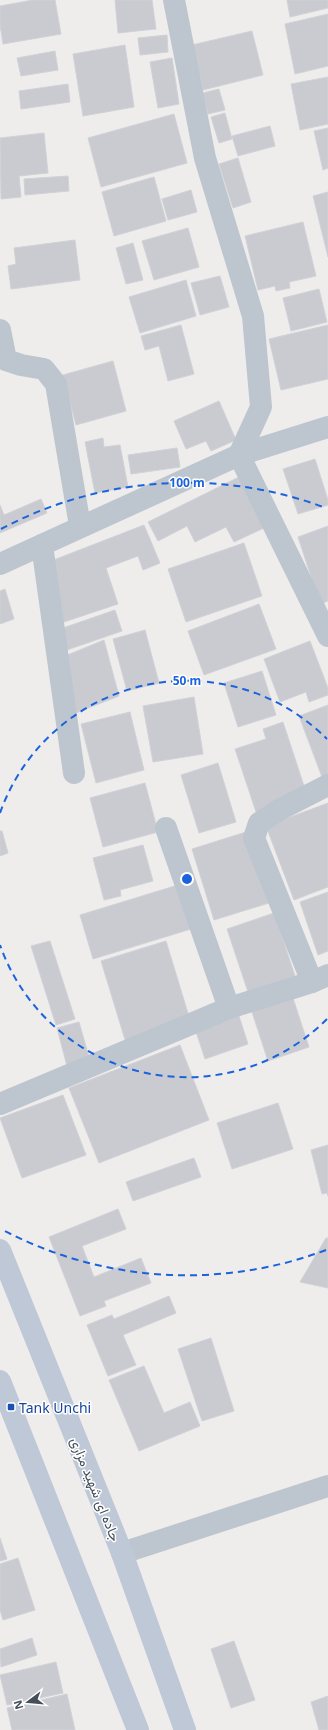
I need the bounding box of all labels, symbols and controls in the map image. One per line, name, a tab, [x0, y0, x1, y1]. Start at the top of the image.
text: 100 m	[169, 474, 205, 491]
text: 50 m	[173, 672, 201, 689]
centre of rings	[180, 872, 194, 886]
place label: Tank Unchi	[19, 1398, 91, 1417]
marker: Tank Unchi	[6, 1402, 16, 1412]
street label: جاده ای شهید مزاری	[66, 1434, 126, 1544]
north arrow	[8, 1682, 48, 1722]
text: N	[9, 1699, 26, 1711]

